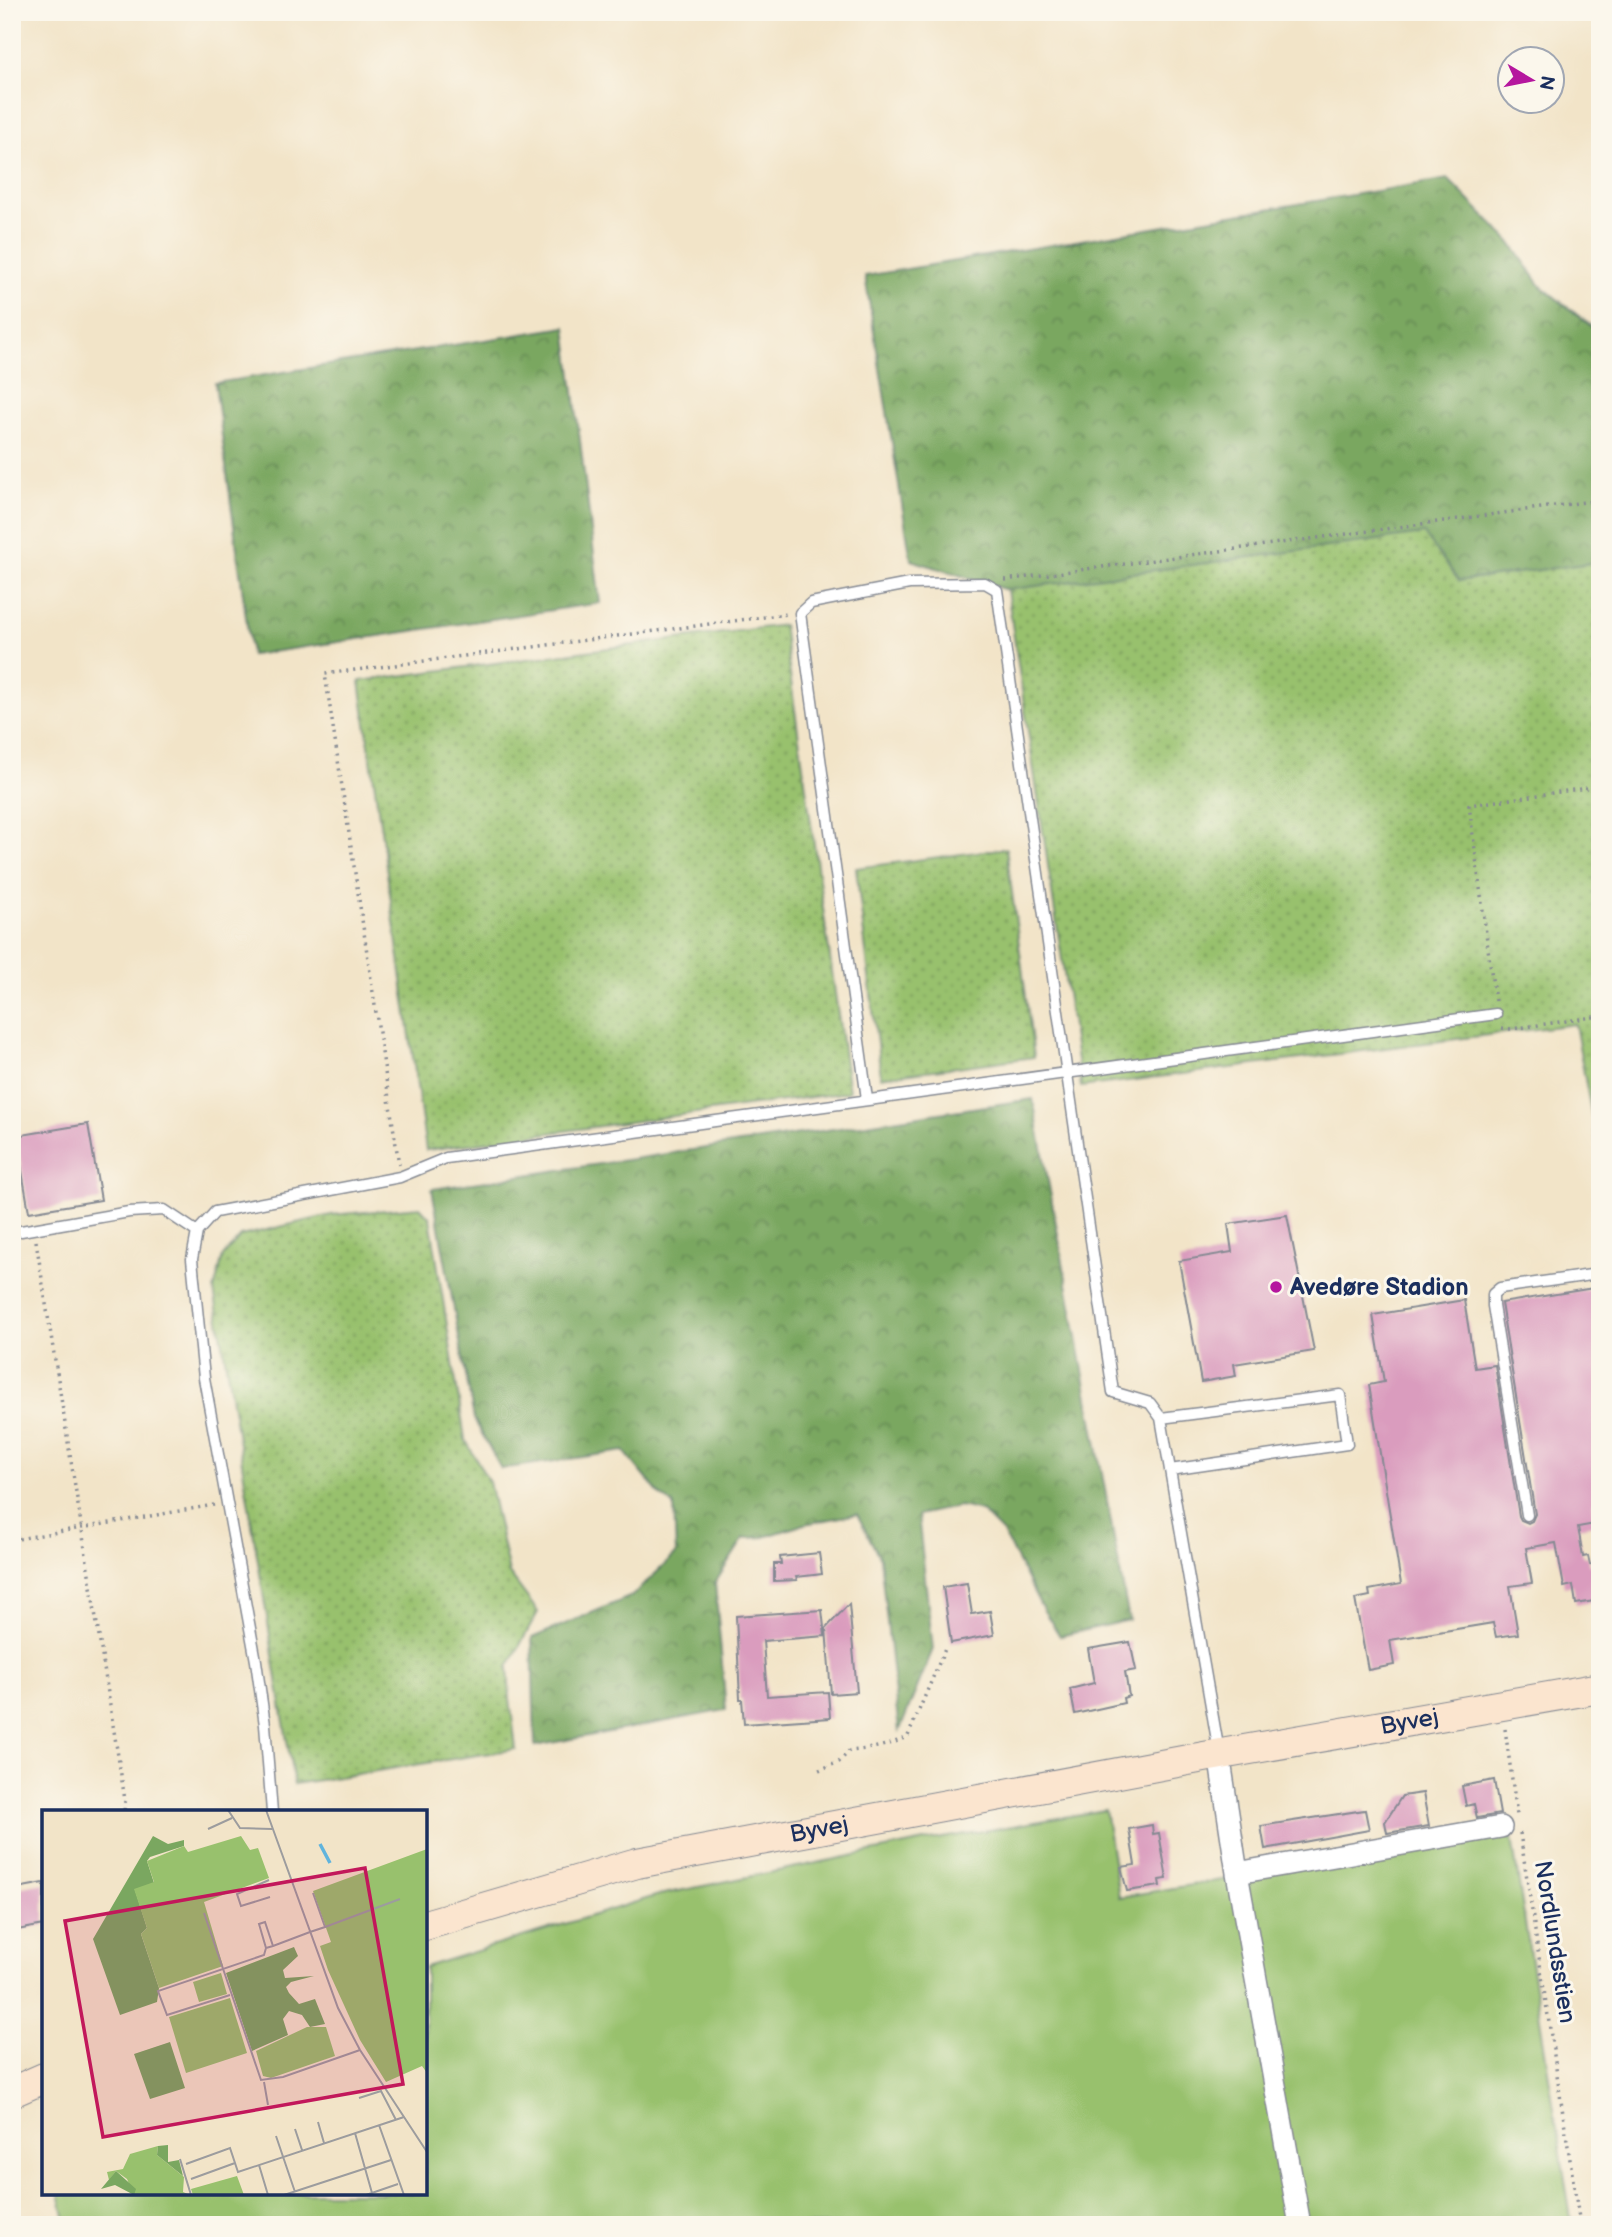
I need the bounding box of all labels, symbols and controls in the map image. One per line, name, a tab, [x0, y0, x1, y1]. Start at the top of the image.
north arrow	[1496, 46, 1566, 116]
text: N	[1534, 74, 1559, 92]
place label: Avedøre Stadion	[1289, 1273, 1469, 1302]
marker: Avedøre Stadion	[1268, 1279, 1284, 1295]
street label: Byvej	[1378, 1702, 1441, 1741]
street label: Byvej	[787, 1809, 851, 1849]
inset map	[42, 1810, 427, 2195]
street label: Nordlundsstien	[1528, 1859, 1582, 2025]

